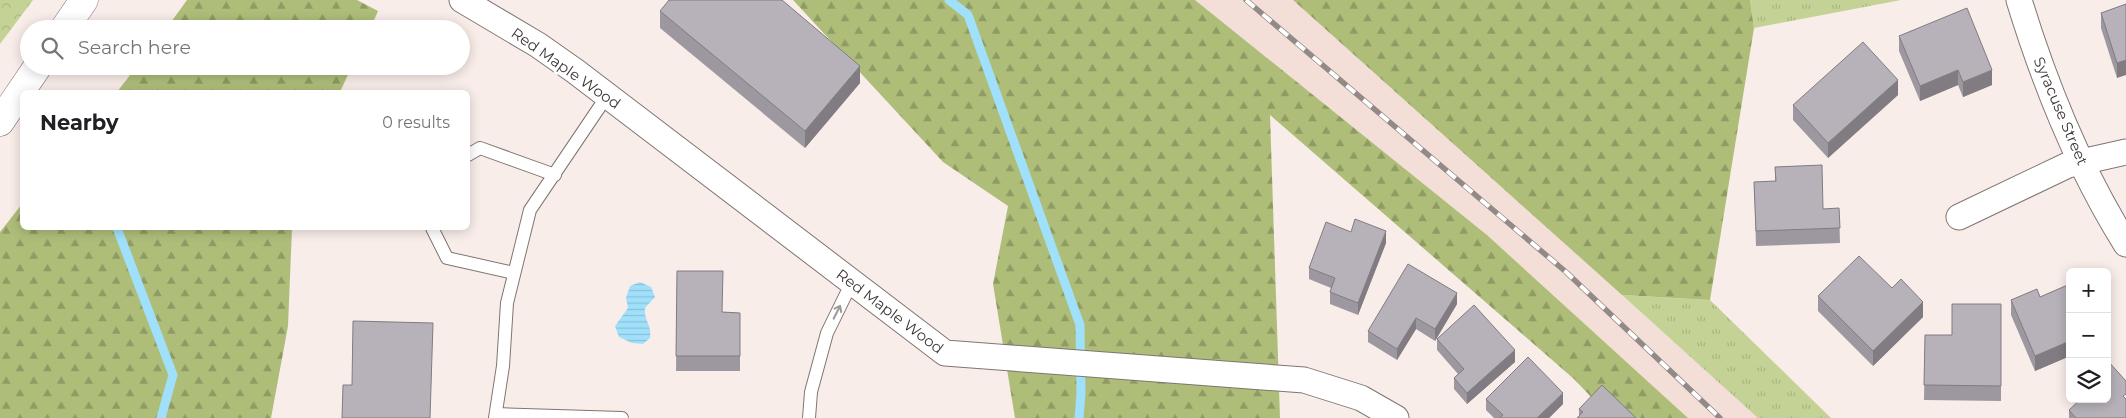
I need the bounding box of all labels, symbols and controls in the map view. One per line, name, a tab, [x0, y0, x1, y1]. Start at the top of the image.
search box	[20, 20, 470, 75]
street label: Red Maple Wood	[508, 23, 624, 113]
icon: search	[38, 34, 66, 62]
text: Search here	[78, 36, 191, 59]
street label: Syracuse Street	[2030, 54, 2092, 168]
text: Nearby	[40, 110, 119, 135]
text: 0 results	[382, 113, 450, 132]
street label: Red Maple Wood	[833, 265, 947, 357]
map controls	[2066, 268, 2111, 403]
button: +	[2066, 268, 2111, 313]
one-way arrow	[833, 305, 842, 320]
button: −	[2066, 313, 2111, 358]
button: layers	[2066, 358, 2111, 403]

